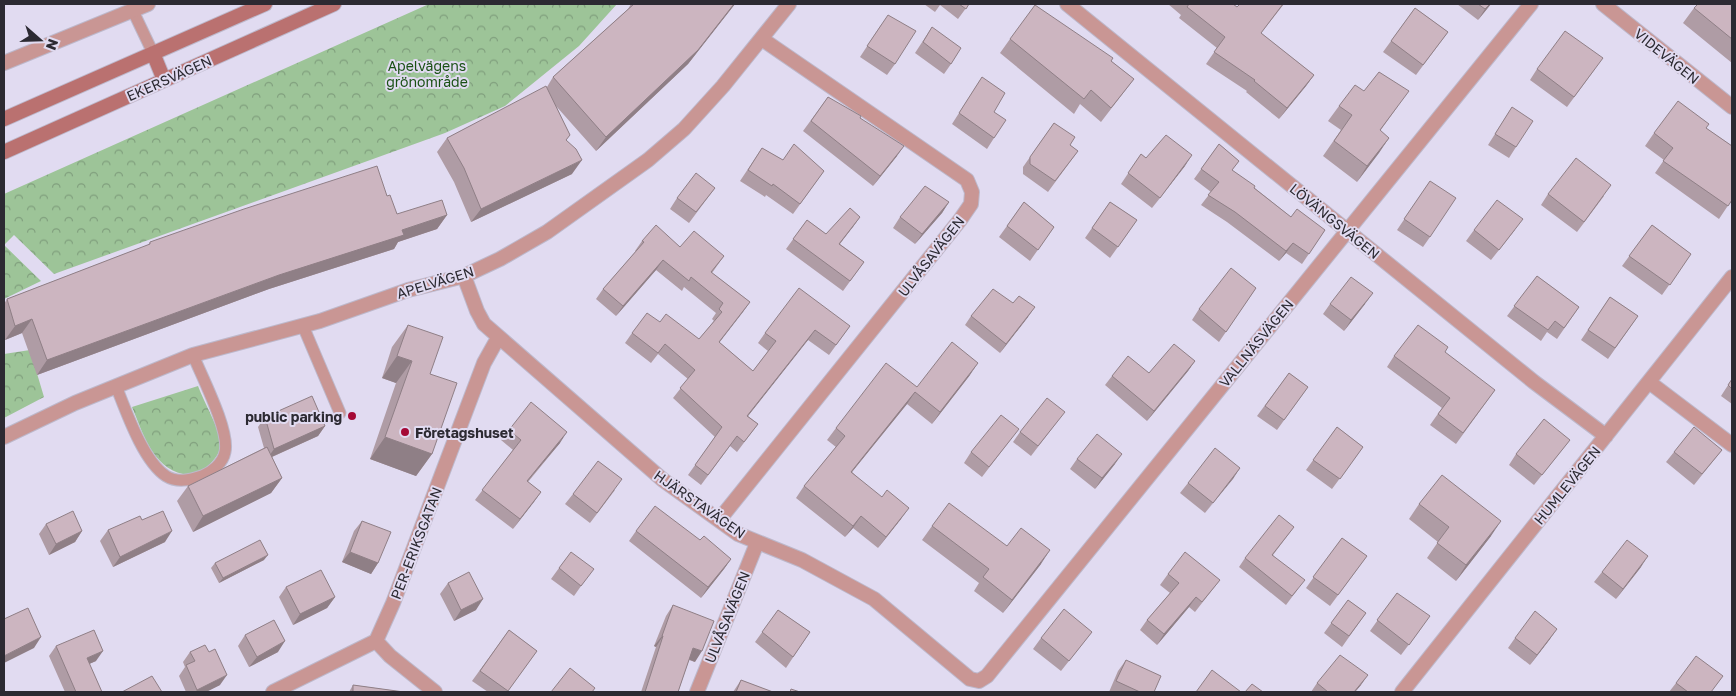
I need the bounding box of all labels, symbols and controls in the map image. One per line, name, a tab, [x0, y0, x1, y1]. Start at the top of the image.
north arrow	[15, 15, 65, 65]
street label: VIDEVÄGEN	[1631, 25, 1703, 87]
text: N	[43, 37, 62, 53]
street label: EKERSVÄGEN	[124, 52, 214, 104]
park label: Apelvägens grönområde	[386, 57, 468, 90]
street label: LÖVÄNGSVÄGEN	[1287, 180, 1383, 262]
street label: ULVÅSAVÄGEN	[894, 212, 968, 300]
street label: APELVÄGEN	[394, 262, 476, 302]
street label: VALLNÄSVÄGEN	[1215, 296, 1297, 390]
place label: public parking	[245, 408, 342, 425]
marker: public parking	[346, 410, 358, 422]
place label: Företagshuset	[415, 424, 514, 441]
marker: Företagshuset	[399, 426, 411, 438]
street label: HUMLEVÄGEN	[1530, 442, 1604, 528]
street label: HJÄRSTAVÄGEN	[651, 466, 749, 542]
street label: PER-ERIKSGATAN	[387, 485, 445, 601]
street label: ULVÅSAVÄGEN	[701, 569, 753, 665]

